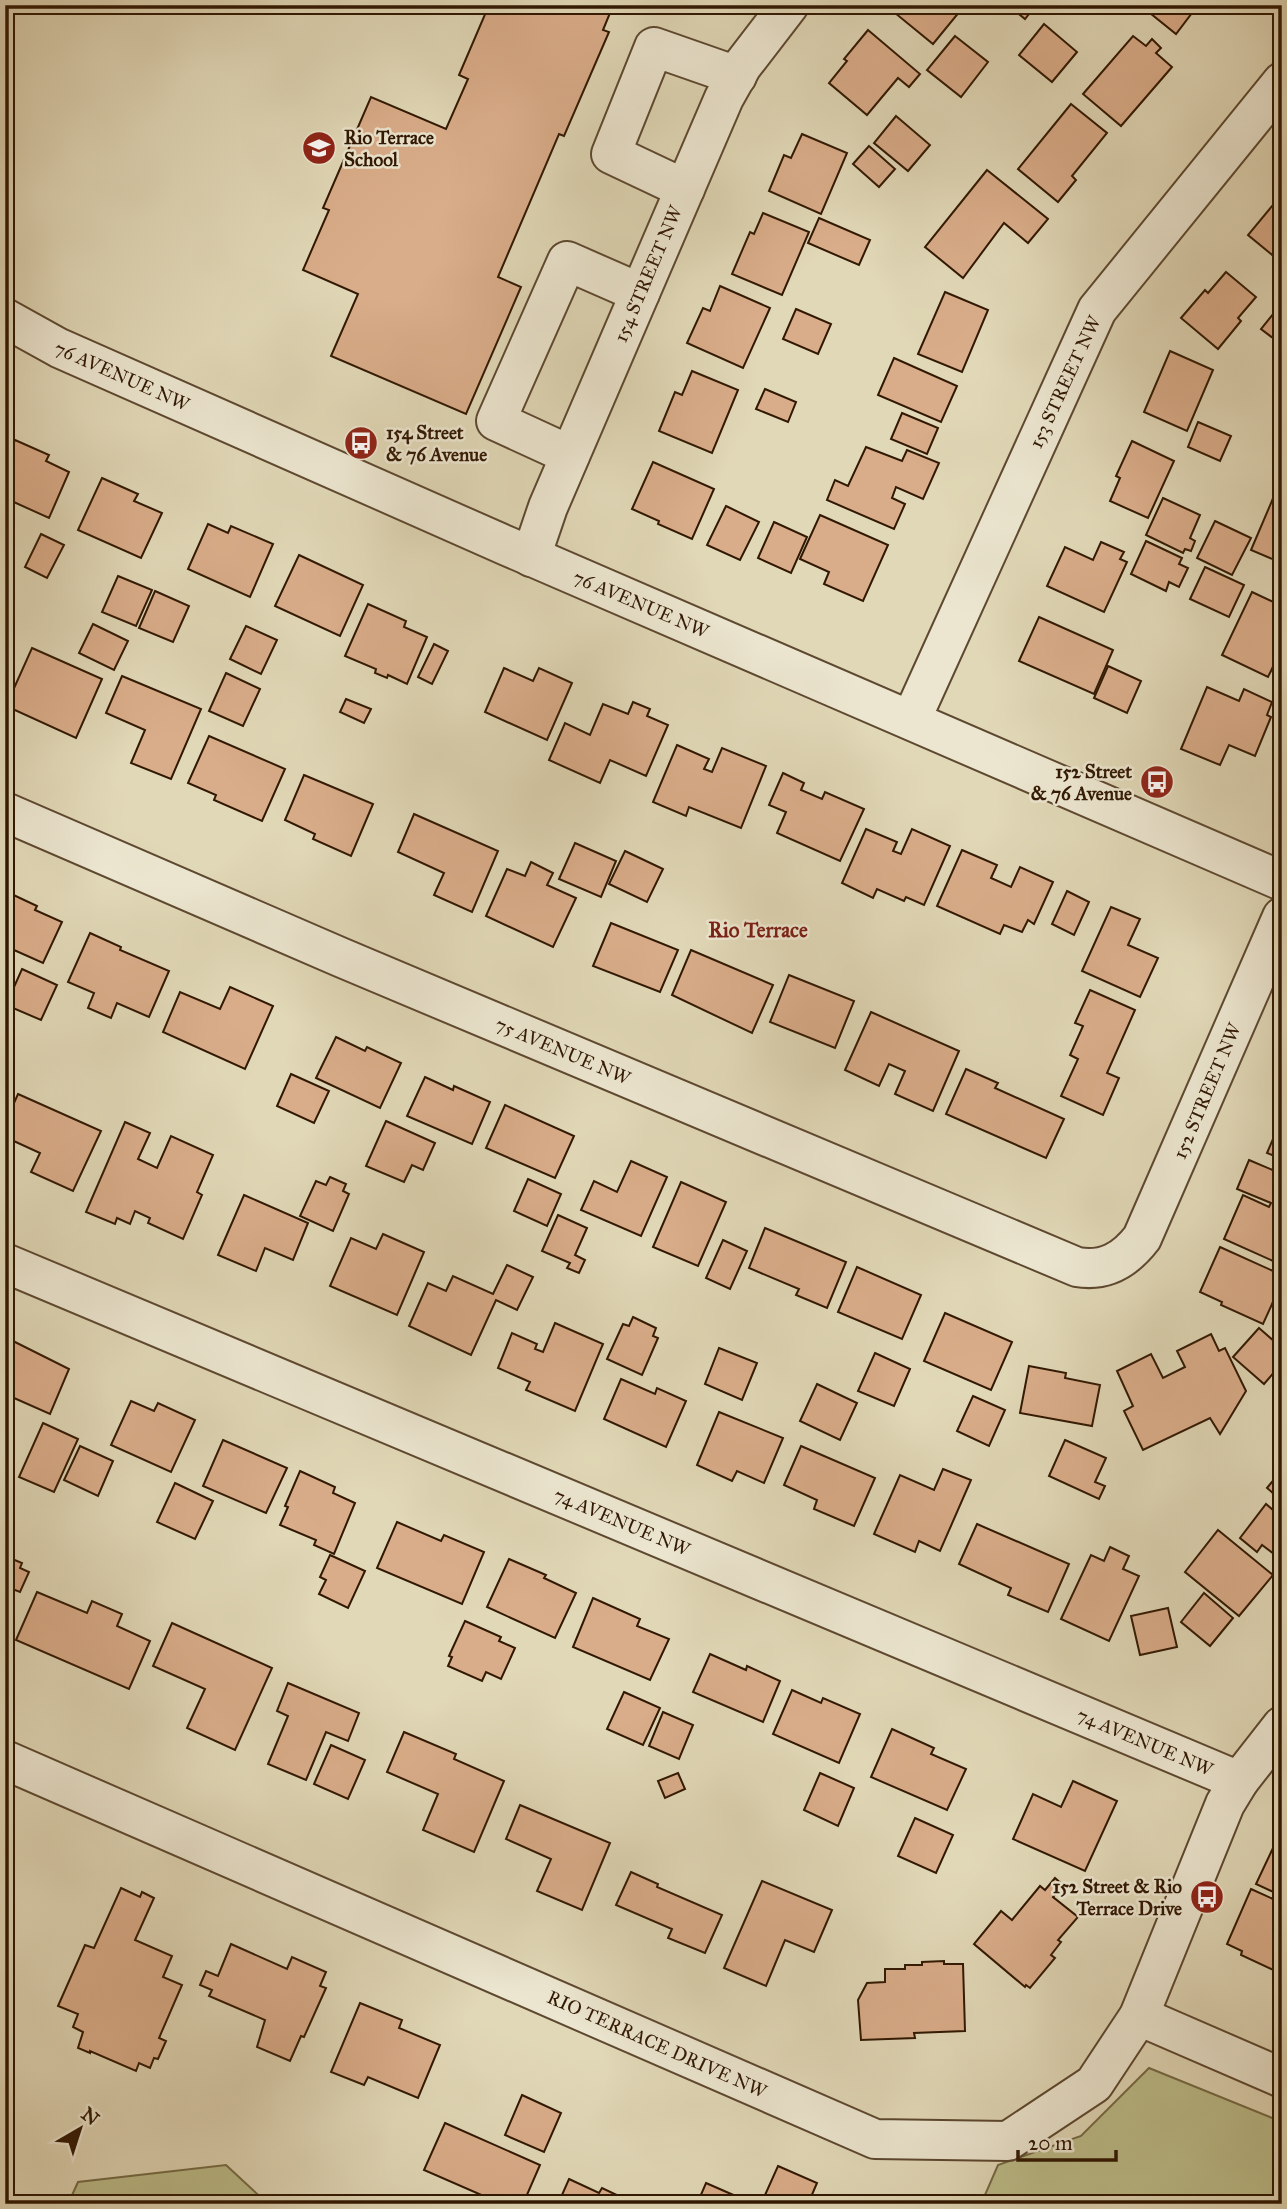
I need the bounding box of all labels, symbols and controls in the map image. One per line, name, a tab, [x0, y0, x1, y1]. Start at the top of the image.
place label: Rio Terrace School	[344, 126, 434, 171]
school or university icon: Rio Terrace School	[300, 129, 338, 167]
street label: 154 STREET NW	[609, 201, 688, 346]
street label: 153 STREET NW	[1024, 311, 1106, 452]
street label: 76 AVENUE NW	[51, 336, 194, 416]
place label: 154 Street & 76 Avenue	[386, 421, 487, 466]
bus stop icon: 154 Street & 76 Avenue	[342, 424, 380, 462]
street label: 76 AVENUE NW	[570, 565, 713, 643]
place label: 152 Street & 76 Avenue	[1031, 760, 1132, 805]
bus stop icon: 152 Street & 76 Avenue	[1138, 763, 1176, 801]
district label: Rio Terrace	[708, 917, 808, 943]
street label: 75 AVENUE NW	[492, 1012, 635, 1090]
street label: 152 STREET NW	[1168, 1019, 1246, 1162]
street label: 74 AVENUE NW	[551, 1483, 694, 1561]
street label: 74 AVENUE NW	[1074, 1703, 1217, 1781]
place label: 152 Street & Rio Terrace Drive	[1053, 1875, 1182, 1920]
bus stop icon: 152 Street & Rio Terrace Drive	[1188, 1878, 1226, 1916]
street label: RIO TERRACE DRIVE NW	[544, 1985, 771, 2103]
north arrow	[46, 2094, 116, 2164]
text: N	[77, 2102, 104, 2130]
scale bar	[1018, 2118, 1116, 2162]
text: 20 m	[1028, 2130, 1073, 2156]

